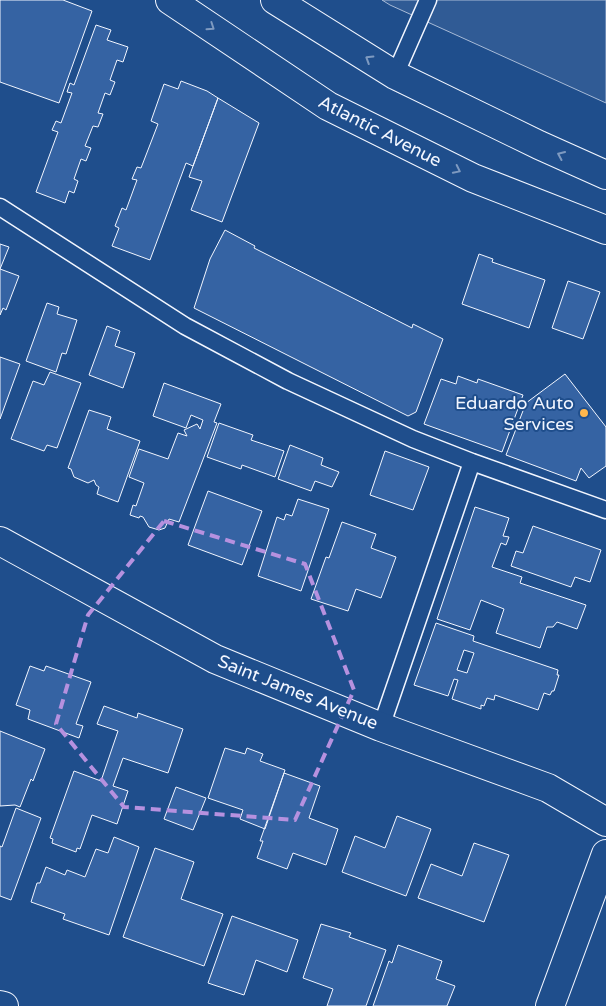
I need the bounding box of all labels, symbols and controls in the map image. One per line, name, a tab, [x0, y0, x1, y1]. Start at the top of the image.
one-way arrow	[205, 21, 215, 30]
one-way arrow	[366, 55, 375, 65]
street label: Atlantic Avenue	[315, 90, 445, 172]
one-way arrow	[557, 151, 566, 162]
one-way arrow	[452, 164, 461, 174]
place label: Eduardo Auto Services	[455, 392, 574, 435]
marker: Eduardo Auto Services	[578, 407, 590, 419]
street label: Saint James Avenue	[215, 650, 381, 734]

